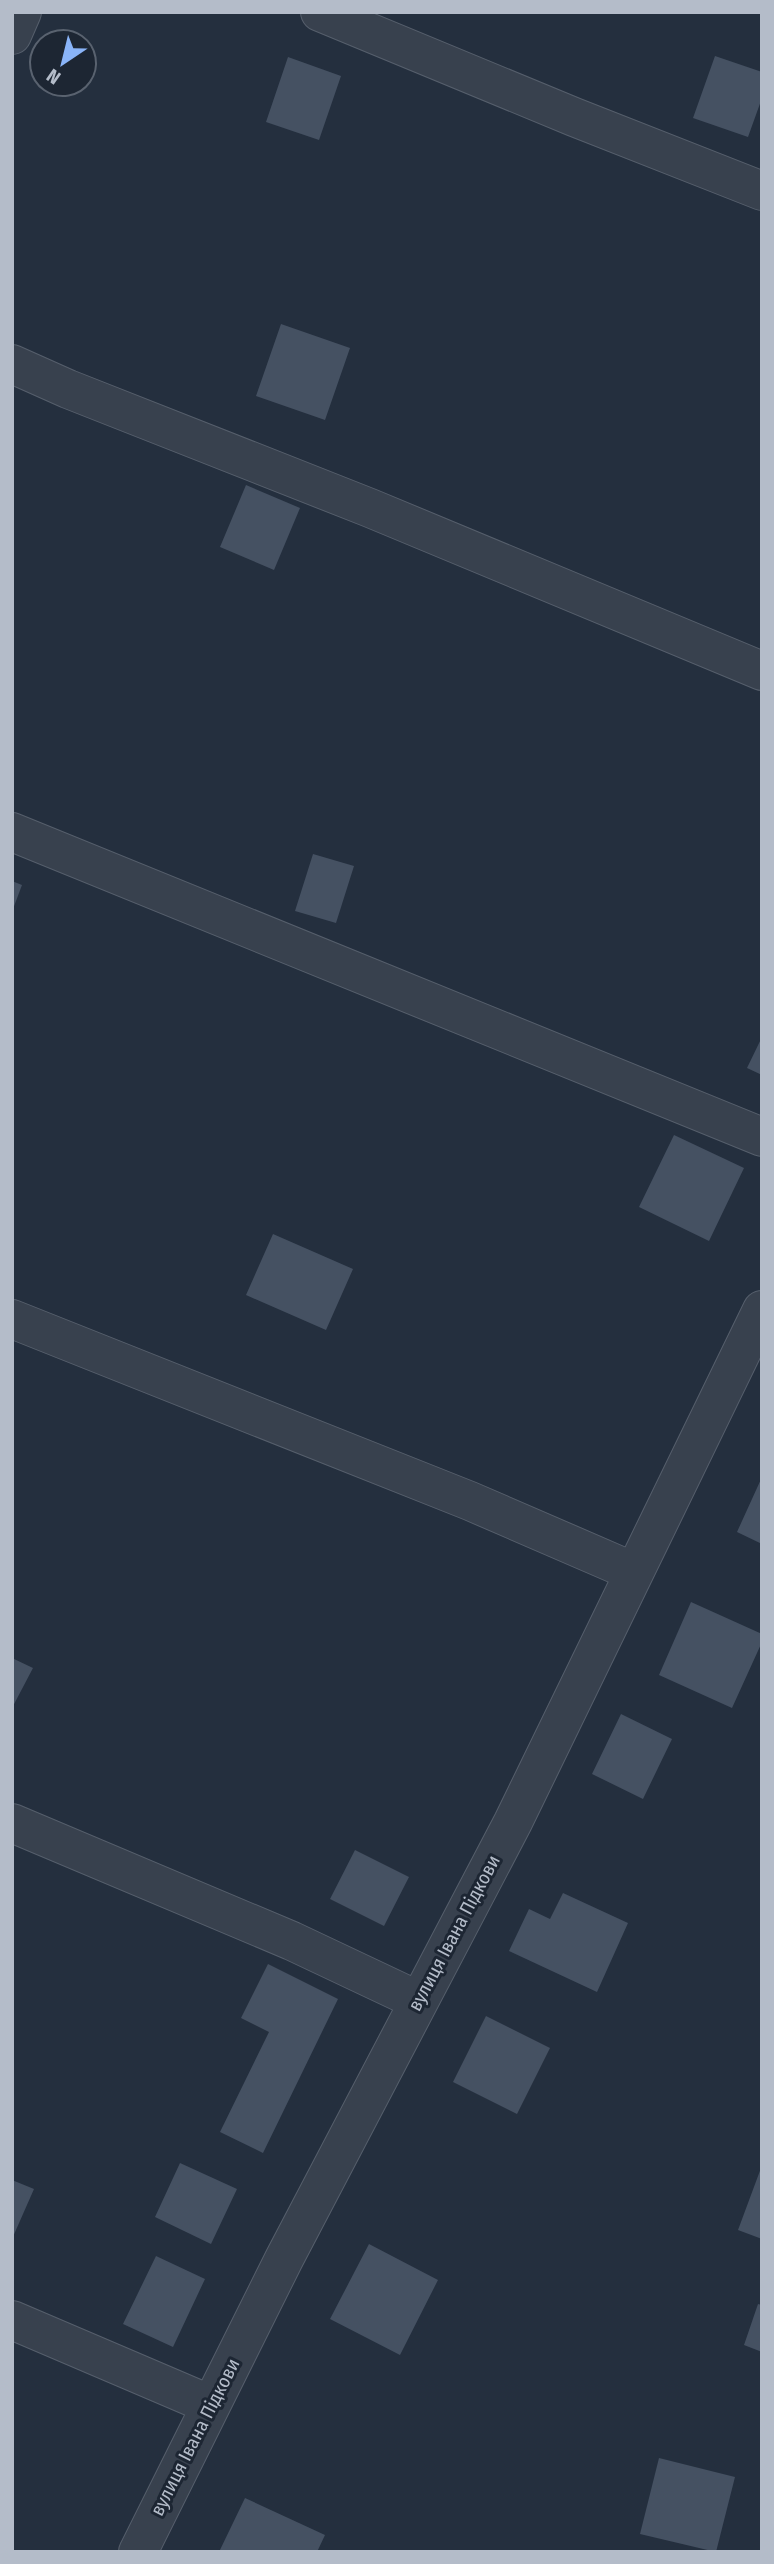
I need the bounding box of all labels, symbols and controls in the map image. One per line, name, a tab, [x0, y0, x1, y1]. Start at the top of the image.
north arrow	[28, 28, 98, 98]
text: N	[42, 64, 65, 89]
street label: вулиця Івана Підкови	[403, 1851, 505, 2015]
street label: вулиця Івана Підкови	[145, 2355, 245, 2519]

